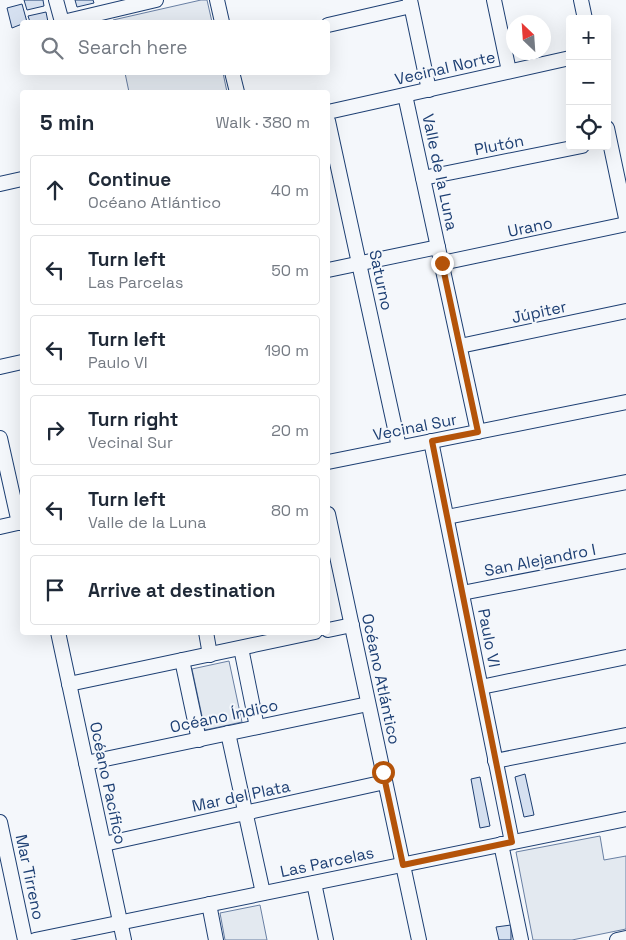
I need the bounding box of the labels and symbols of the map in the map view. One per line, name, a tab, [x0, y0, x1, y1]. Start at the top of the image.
north arrow	[506, 15, 551, 60]
street label: Vecinal Norte	[393, 46, 497, 90]
street label: Valle de la Luna	[417, 112, 463, 232]
street label: Plutón	[472, 130, 526, 160]
street label: Urano	[506, 212, 554, 242]
street label: Saturno	[364, 248, 398, 312]
route end	[431, 252, 454, 275]
street label: Júpiter	[510, 296, 568, 328]
street label: Vecinal Sur	[371, 409, 459, 445]
street label: San Alejandro I	[482, 539, 598, 581]
street label: Paulo VI	[473, 607, 505, 669]
street label: Océano Atlántico	[357, 612, 405, 746]
street label: Océano Índico	[168, 694, 280, 738]
street label: Océano Pacífico	[85, 720, 131, 846]
route start	[372, 761, 395, 784]
street label: Mar del Plata	[190, 775, 292, 817]
street label: Mar Tirreno	[11, 832, 49, 922]
street label: Las Parcelas	[278, 842, 376, 882]

